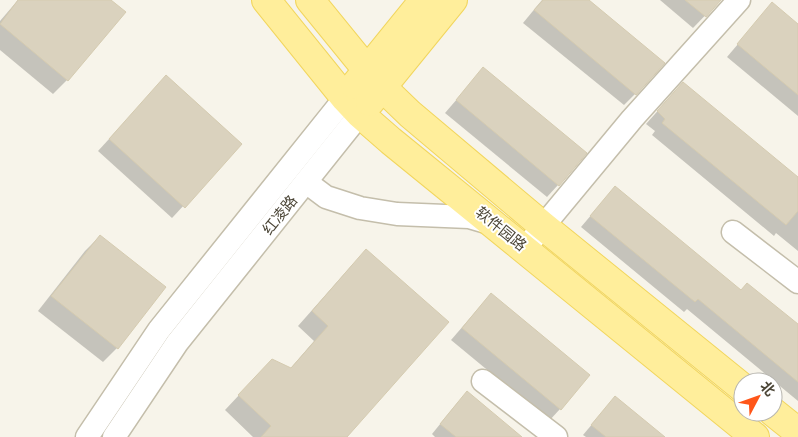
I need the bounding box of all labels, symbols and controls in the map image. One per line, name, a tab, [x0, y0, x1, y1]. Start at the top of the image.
street label: 红凌路	[258, 191, 302, 239]
street label: 软件园路	[471, 202, 531, 256]
north arrow	[733, 372, 783, 422]
text: 北	[756, 377, 779, 400]

